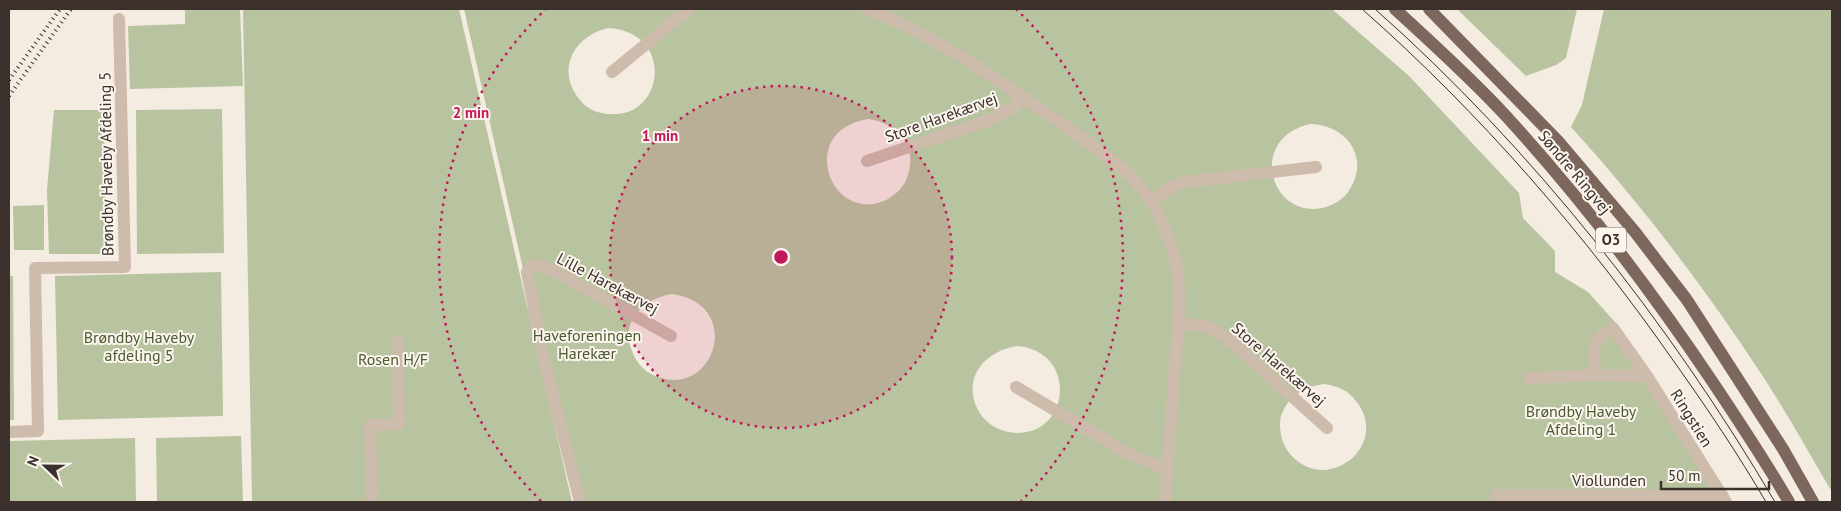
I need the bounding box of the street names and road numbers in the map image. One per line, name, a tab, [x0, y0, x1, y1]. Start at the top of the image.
street label: Brøndby Haveby Afdeling 5	[94, 72, 118, 256]
street label: Store Harekærvej	[882, 87, 1000, 147]
street label: Søndre Ringvej	[1534, 126, 1616, 218]
road number: O3	[1596, 228, 1626, 252]
street label: Lille Harekærvej	[554, 248, 662, 318]
street label: Store Harekærvej	[1228, 318, 1330, 410]
street label: Ringstien	[1666, 385, 1718, 451]
street label: Viollunden	[1571, 470, 1646, 490]

